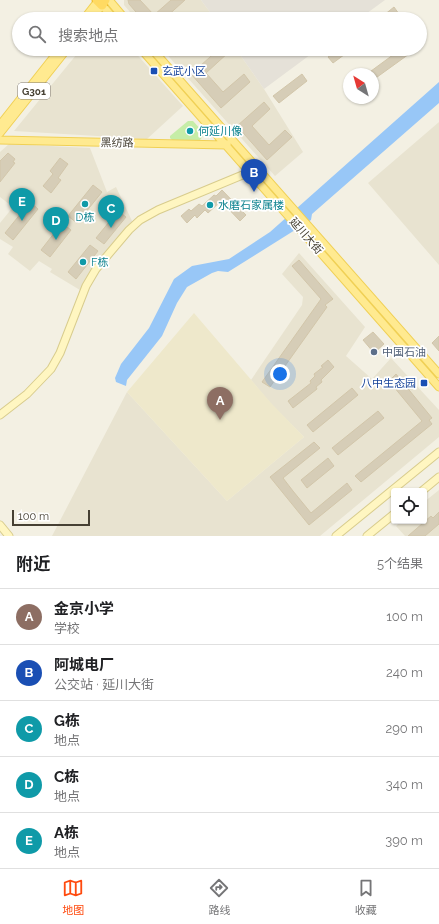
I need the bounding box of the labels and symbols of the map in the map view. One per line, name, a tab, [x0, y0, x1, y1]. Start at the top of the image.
place label: 玄武小区	[162, 65, 206, 78]
marker: 玄武小区	[149, 66, 159, 76]
north arrow	[343, 68, 379, 104]
road number: G301	[18, 83, 50, 99]
place label: 何延川像	[198, 125, 242, 138]
marker: 何延川像	[185, 126, 195, 136]
street label: 黑纺路	[100, 136, 134, 150]
pin: B	[241, 159, 267, 192]
pin: E	[9, 188, 35, 221]
pin: C	[98, 195, 124, 228]
marker: D栋	[80, 199, 90, 209]
place label: 水磨石家属楼	[218, 199, 284, 212]
marker: 水磨石家属楼	[205, 200, 215, 210]
pin: D	[43, 207, 69, 240]
place label: D栋	[76, 211, 94, 224]
street label: 延川大街	[287, 215, 325, 257]
place label: F栋	[91, 256, 108, 269]
marker: F栋	[78, 257, 88, 267]
place label: 中国石油	[382, 346, 426, 359]
marker: 中国石油	[369, 347, 379, 357]
your location	[270, 364, 290, 384]
place label: 八中生态园	[361, 377, 416, 390]
marker: 八中生态园	[419, 378, 429, 388]
pin: A	[207, 387, 233, 420]
scale bar	[12, 508, 90, 527]

